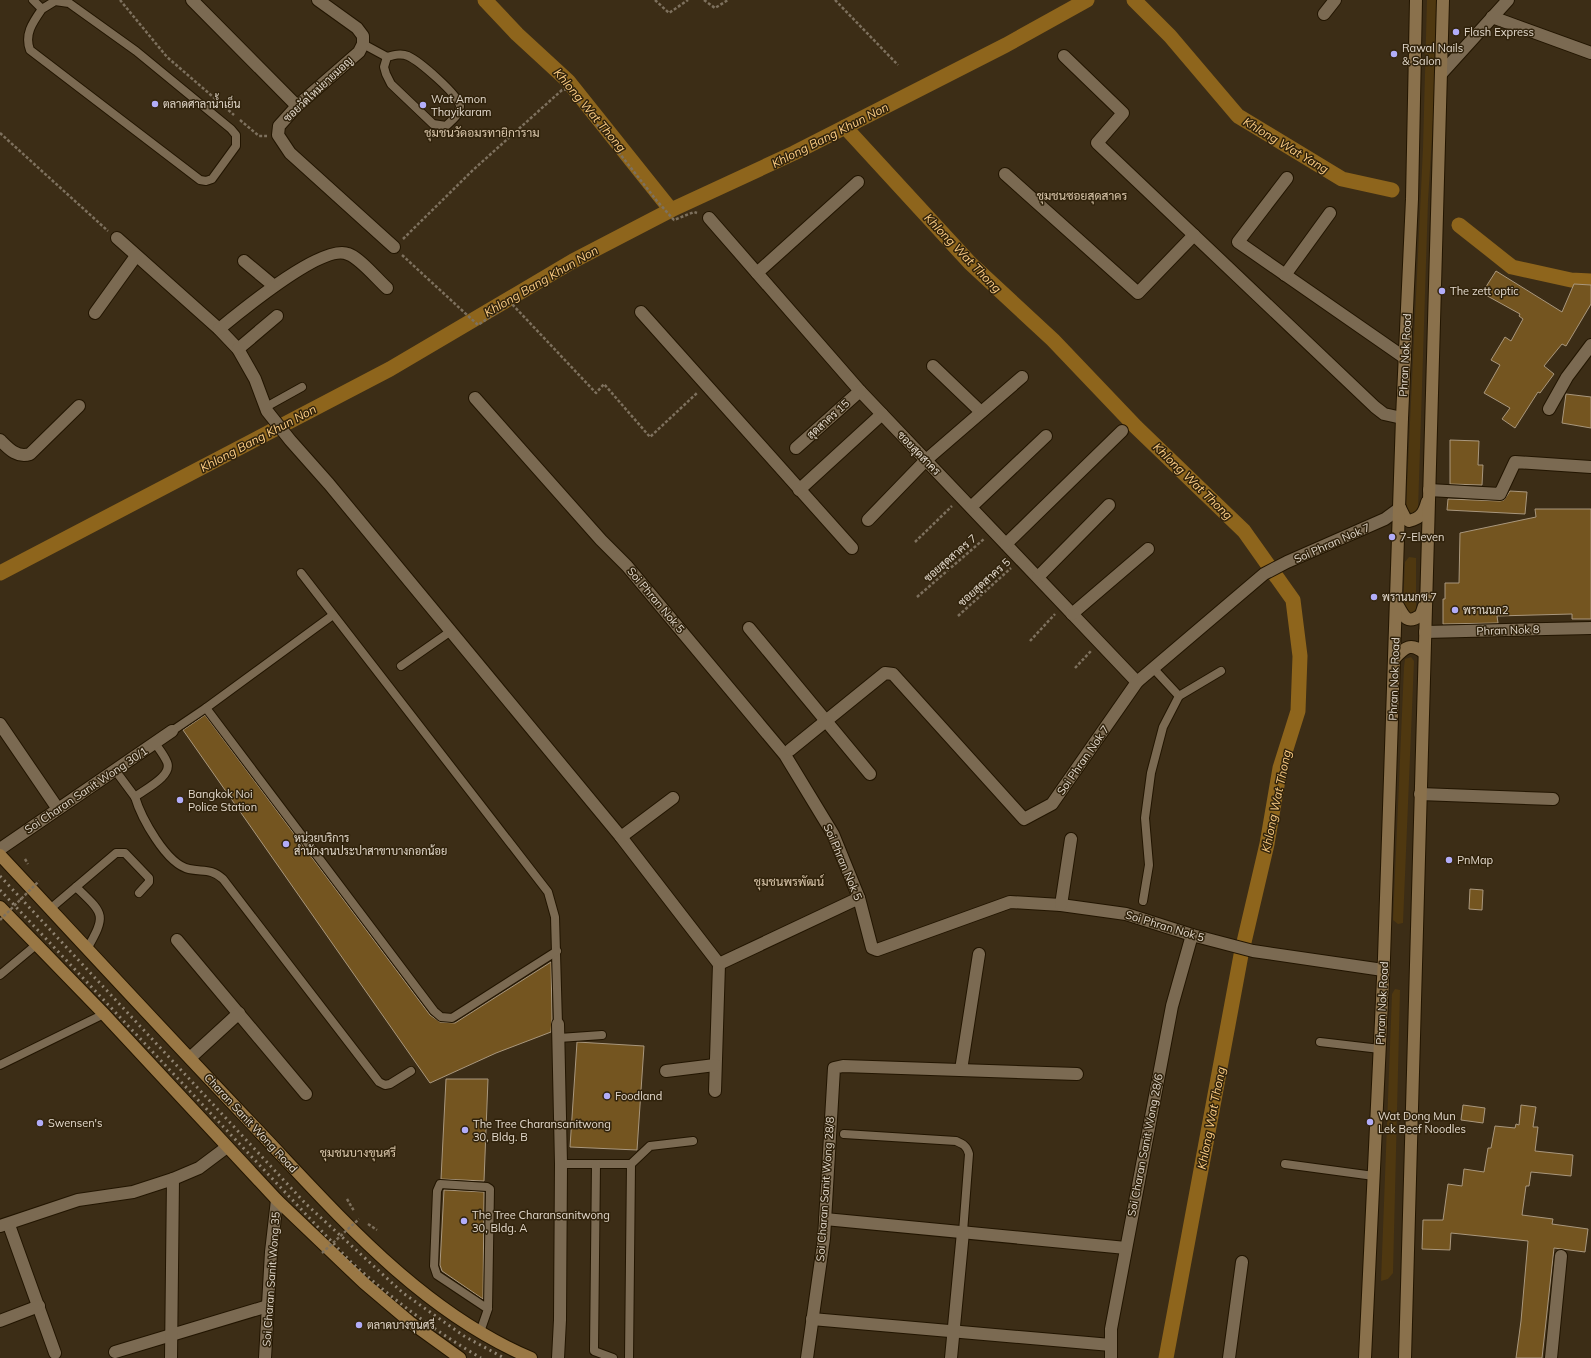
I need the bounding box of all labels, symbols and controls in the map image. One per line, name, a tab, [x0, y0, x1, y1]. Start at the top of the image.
place label: Flash Express	[1464, 25, 1534, 39]
marker: Flash Express	[1451, 27, 1461, 37]
place label: Rawal Nails & Salon	[1402, 41, 1463, 68]
marker: Rawal Nails & Salon	[1389, 49, 1399, 59]
street label: ซอยวัดใหม่ยายมอญ	[280, 53, 356, 125]
water label: Khlong Wat Thong	[551, 65, 629, 155]
place label: Wat Amon Thayikaram	[431, 92, 492, 119]
place label: ตลาดศาลาน้ำเย็น	[163, 93, 241, 111]
marker: ตลาดศาลาน้ำเย็น	[150, 99, 160, 109]
water label: Khlong Bang Khun Non	[769, 99, 891, 171]
marker: Wat Amon Thayikaram	[418, 100, 428, 110]
water label: Khlong Wat Yang	[1241, 114, 1331, 176]
district label: ชุมชนวัดอมรทายิการาม	[424, 125, 540, 142]
district label: ชุมชนซอยสุดสาคร	[1037, 188, 1128, 205]
water label: Khlong Wat Thong	[921, 210, 1005, 296]
water label: Khlong Bang Khun Non	[481, 242, 601, 320]
place label: The zett optic	[1450, 284, 1519, 298]
marker: The zett optic	[1437, 286, 1447, 296]
street label: Phran Nok Road	[1396, 313, 1414, 397]
street label: สุดสาคร 15	[804, 396, 854, 443]
water label: Khlong Bang Khun Non	[197, 401, 319, 475]
street label: ซอยสุดสาคร	[893, 428, 944, 479]
water label: Khlong Wat Thong	[1150, 439, 1236, 523]
street label: Soi Phran Nok 7	[1292, 520, 1372, 566]
place label: 7-Eleven	[1400, 530, 1445, 544]
street label: ซอยสุดสาคร 7	[921, 531, 981, 586]
marker: 7-Eleven	[1387, 532, 1397, 542]
street label: ซอยสุดสาคร 5	[955, 555, 1015, 611]
street label: Soi Phran Nok 5	[624, 564, 688, 636]
place label: พรานนกซ.7	[1382, 590, 1437, 604]
marker: พรานนกซ.7	[1369, 592, 1379, 602]
place label: พรานนก2	[1463, 603, 1509, 617]
marker: พรานนก2	[1450, 605, 1460, 615]
street label: Phran Nok 8	[1476, 622, 1540, 638]
street label: Phran Nok Road	[1386, 637, 1402, 721]
street label: Soi Phran Nok 7	[1054, 723, 1112, 797]
street label: Soi Charan Sanit Wong 30/1	[22, 744, 150, 836]
water label: Khlong Wat Thong	[1258, 748, 1294, 854]
place label: Bangkok Noi Police Station	[188, 787, 257, 814]
marker: Bangkok Noi Police Station	[175, 795, 185, 805]
street label: Soi Phran Nok 5	[821, 822, 866, 903]
place label: หน่วยบริการ สำนักงานประปาสาขาบางกอกน้อย	[294, 831, 447, 858]
marker: หน่วยบริการ สำนักงานประปาสาขาบางกอกน้อย	[281, 839, 291, 849]
place label: PnMap	[1457, 853, 1494, 867]
marker: PnMap	[1444, 855, 1454, 865]
district label: ชุมชนพรพัฒน์	[754, 874, 824, 891]
street label: Soi Phran Nok 5	[1124, 907, 1207, 945]
street label: Phran Nok Road	[1373, 961, 1391, 1045]
water label: Khlong Wat Thong	[1194, 1065, 1228, 1171]
street label: Charan Sanit Wong Road	[201, 1071, 301, 1175]
street label: Soi Charan Sanit Wong 28/6	[1124, 1072, 1166, 1218]
place label: Foodland	[615, 1089, 662, 1103]
marker: Foodland	[602, 1091, 612, 1101]
place label: Wat Dong Mun Lek Beef Noodles	[1378, 1109, 1466, 1136]
place label: Swensen's	[48, 1116, 102, 1130]
street label: Soi Charan Sanit Wong 28/8	[813, 1116, 837, 1262]
place label: The Tree Charansanitwong 30, Bldg. B	[473, 1117, 611, 1144]
marker: Wat Dong Mun Lek Beef Noodles	[1365, 1117, 1375, 1127]
marker: Swensen's	[35, 1118, 45, 1128]
marker: The Tree Charansanitwong 30, Bldg. B	[460, 1125, 470, 1135]
district label: ชุมชนบางขุนศรี	[320, 1145, 396, 1162]
place label: The Tree Charansanitwong 30, Bldg. A	[472, 1208, 610, 1235]
street label: Soi Charan Sanit Wong 35	[259, 1211, 283, 1347]
marker: The Tree Charansanitwong 30, Bldg. A	[459, 1216, 469, 1226]
place label: ตลาดบางขุนศรี	[367, 1317, 435, 1334]
marker: ตลาดบางขุนศรี	[354, 1320, 364, 1330]

